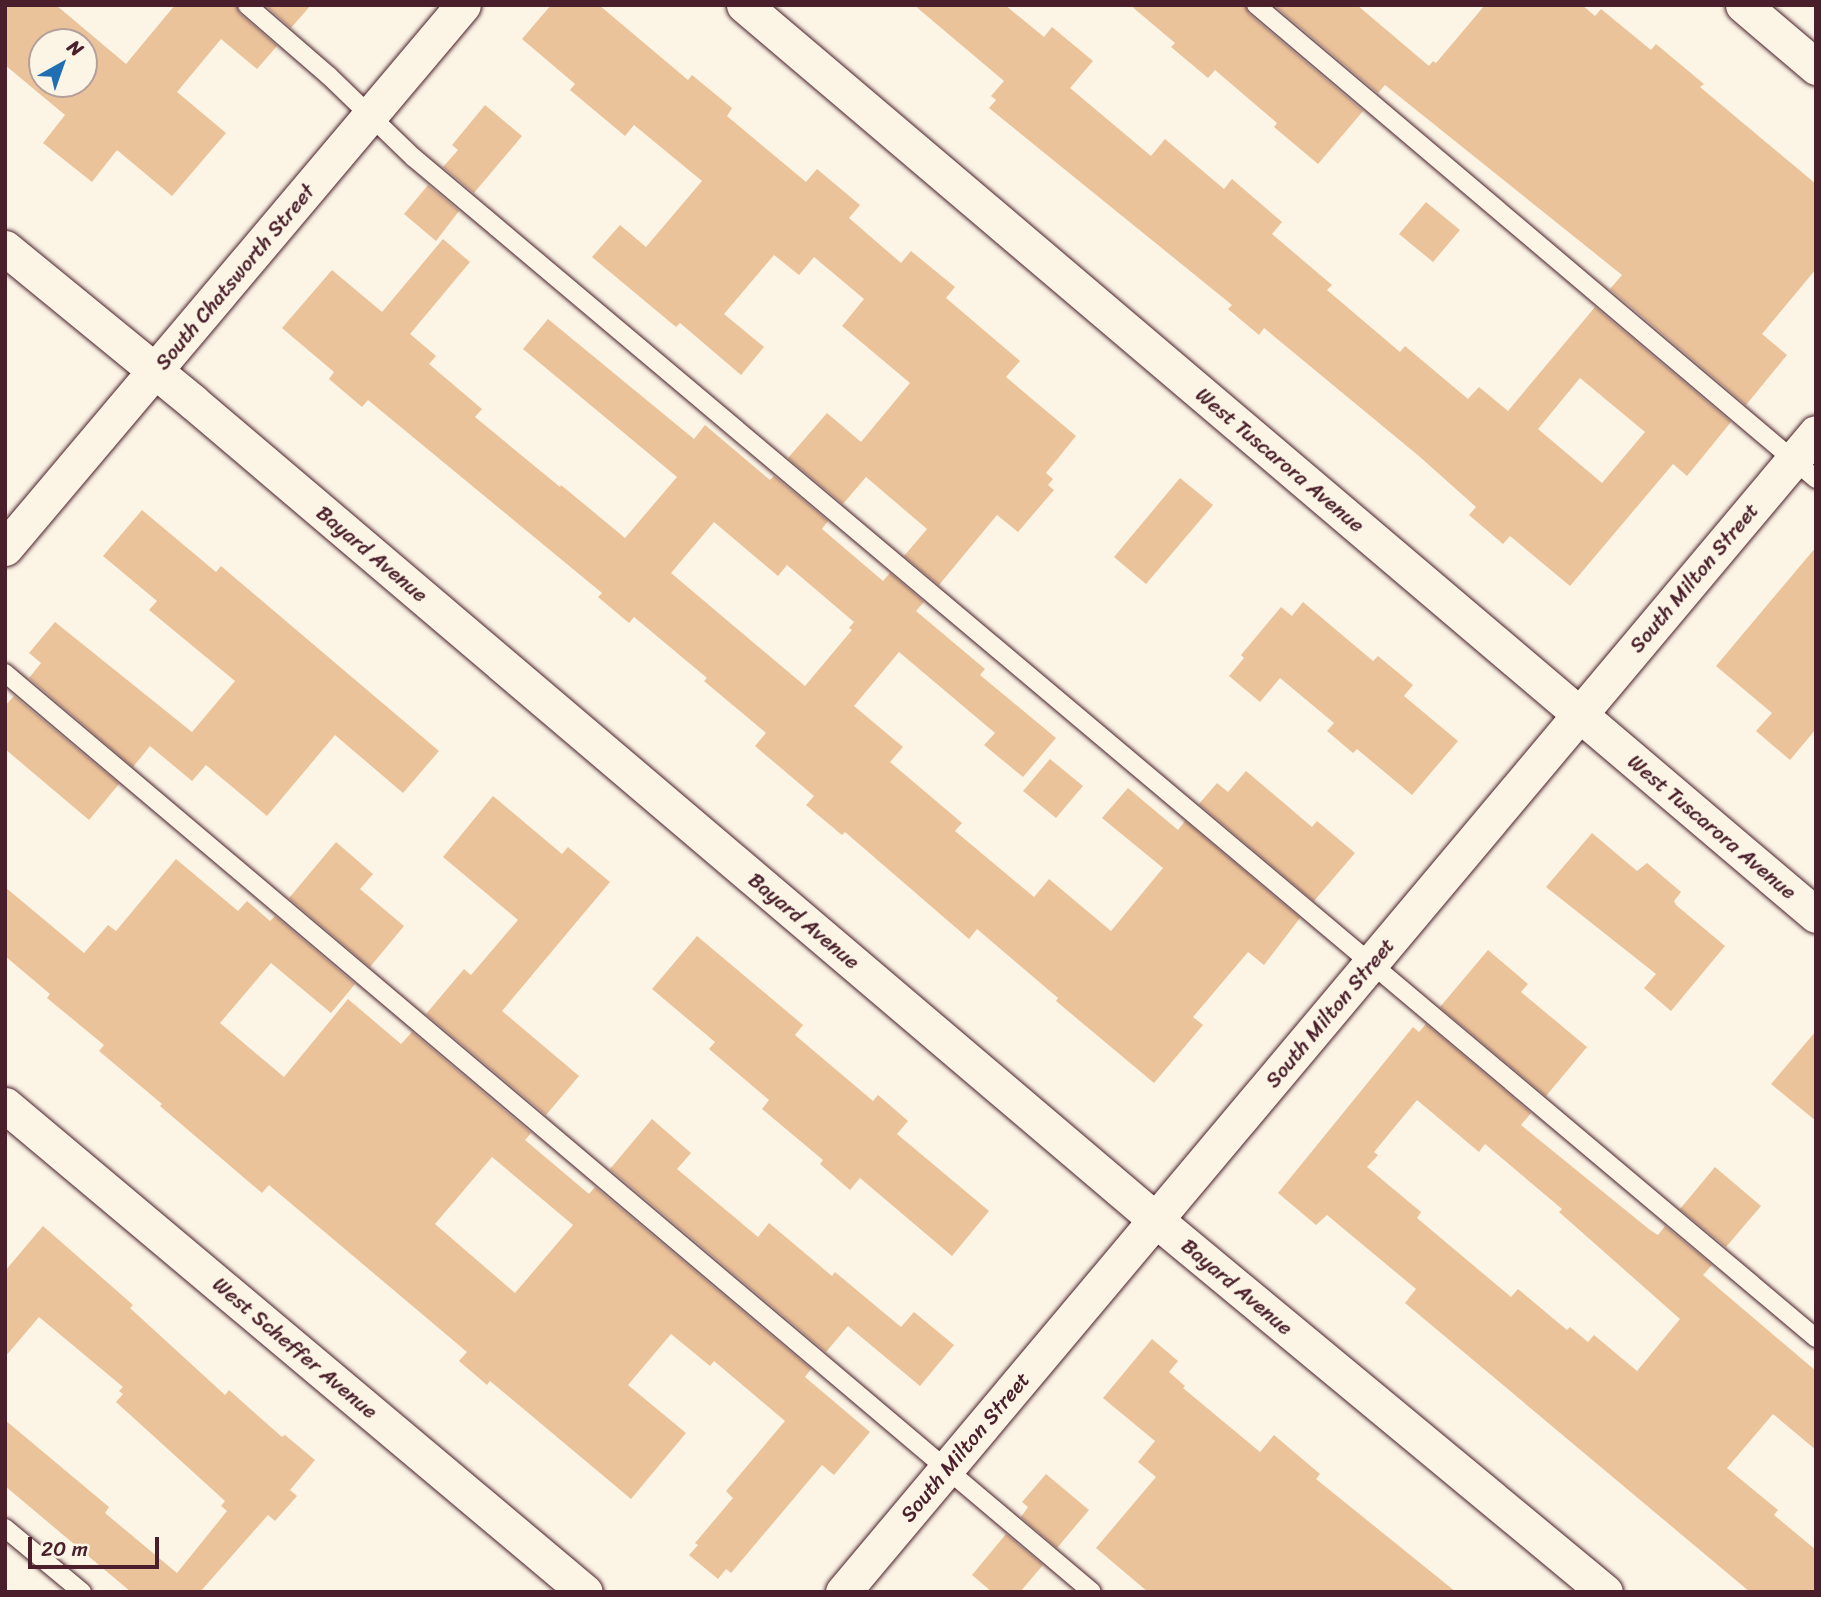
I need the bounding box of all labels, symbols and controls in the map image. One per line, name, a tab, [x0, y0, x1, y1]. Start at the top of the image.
north arrow	[28, 28, 98, 98]
text: N	[60, 31, 91, 65]
street label: South Chatsworth Street	[150, 180, 320, 374]
street label: West Tuscarora Avenue	[1190, 382, 1370, 538]
street label: South Milton Street	[1624, 498, 1764, 658]
street label: Bayard Avenue	[311, 500, 433, 608]
street label: West Tuscarora Avenue	[1622, 749, 1802, 905]
street label: Bayard Avenue	[743, 867, 865, 975]
street label: South Milton Street	[1260, 933, 1400, 1093]
street label: Bayard Avenue	[1176, 1233, 1298, 1341]
street label: West Scheffer Avenue	[208, 1272, 382, 1424]
street label: South Milton Street	[895, 1367, 1035, 1527]
scale bar	[32, 1524, 163, 1568]
text: 20 m	[41, 1530, 88, 1568]

